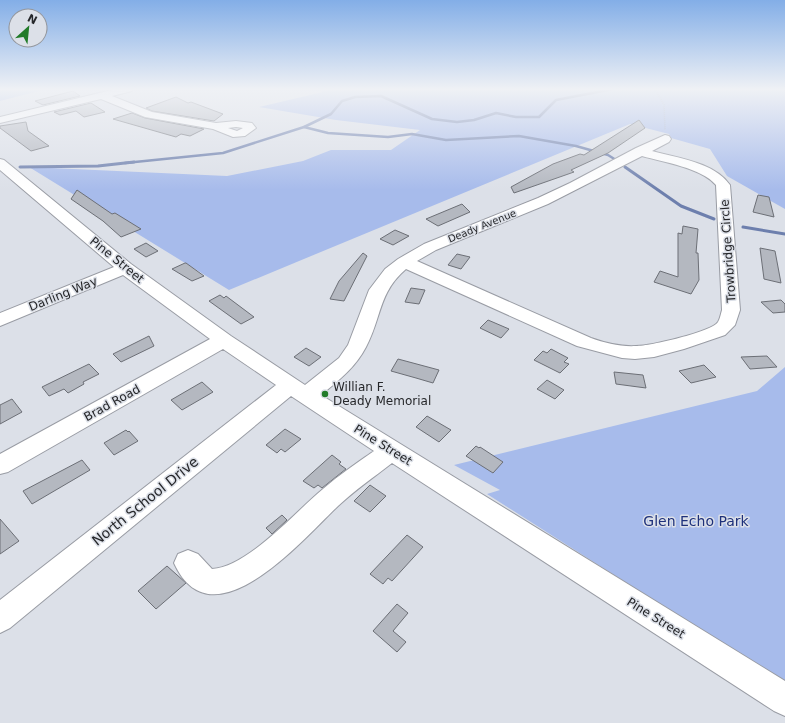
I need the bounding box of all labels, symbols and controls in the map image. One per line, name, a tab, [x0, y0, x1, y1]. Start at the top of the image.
north arrow	[8, 8, 48, 48]
text: N	[25, 12, 39, 27]
street label: Trowbridge Circle	[717, 199, 739, 304]
street label: Deady Avenue	[446, 207, 518, 245]
street label: Pine Street	[87, 234, 147, 286]
street label: Darling Way	[27, 274, 99, 314]
place label: Willian F. Deady Memorial	[333, 380, 431, 408]
street label: Brad Road	[81, 382, 143, 424]
marker: Willian F. Deady Memorial	[320, 389, 330, 399]
street label: Pine Street	[351, 422, 415, 468]
street label: North School Drive	[89, 453, 201, 549]
park label: Glen Echo Park	[643, 513, 750, 529]
street label: Pine Street	[624, 595, 688, 641]

